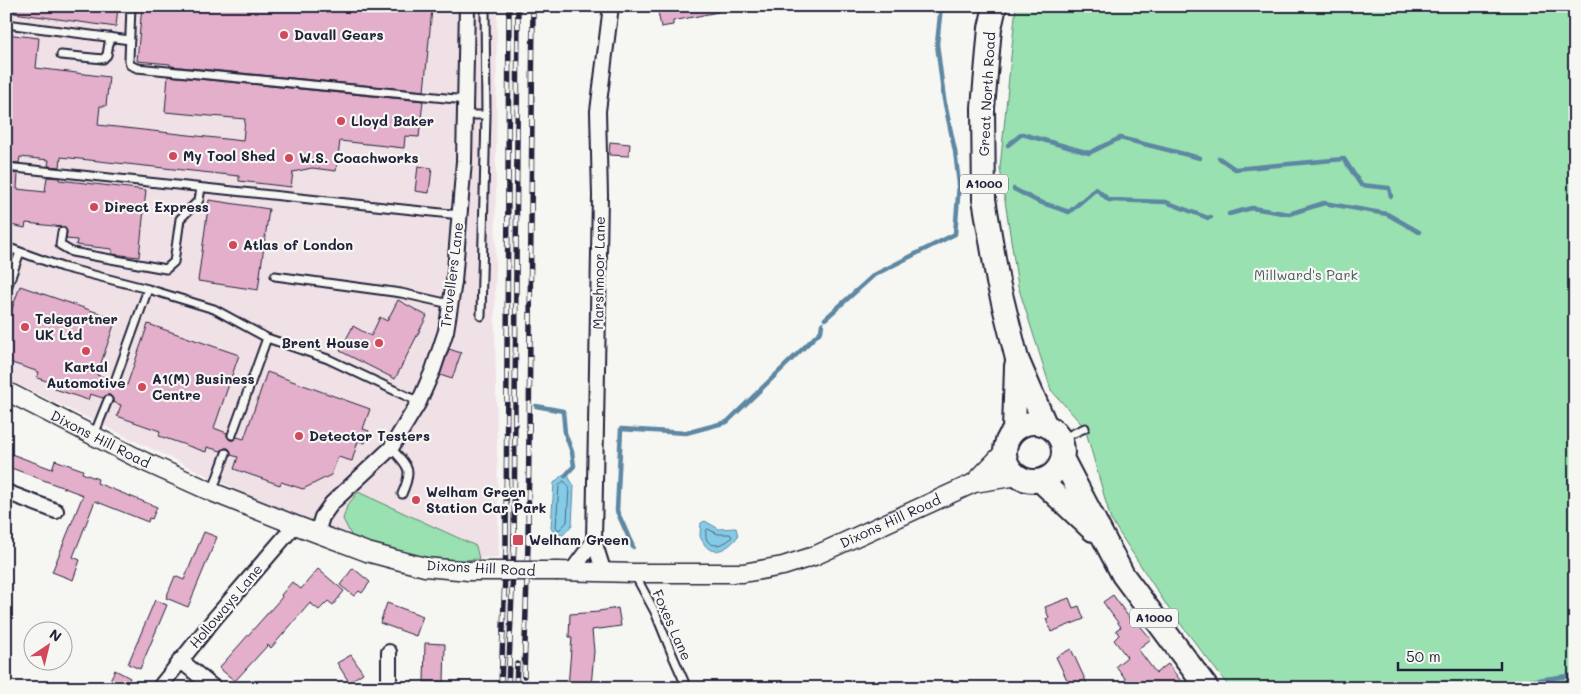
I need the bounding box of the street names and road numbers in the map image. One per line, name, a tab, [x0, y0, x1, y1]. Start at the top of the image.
street label: Great North Road	[974, 31, 999, 157]
road number: A1000	[960, 174, 1008, 193]
street label: Marshmoor Lane	[588, 216, 609, 330]
street label: Travellers Lane	[436, 221, 467, 329]
street label: Dixons Hill Road	[48, 405, 153, 472]
street label: Dixons Hill Road	[836, 489, 944, 552]
street label: Dixons Hill Road	[426, 555, 536, 580]
street label: Holloways Lane	[185, 560, 266, 652]
street label: Foxes Lane	[648, 586, 697, 663]
road number: A1000	[1130, 608, 1178, 628]

